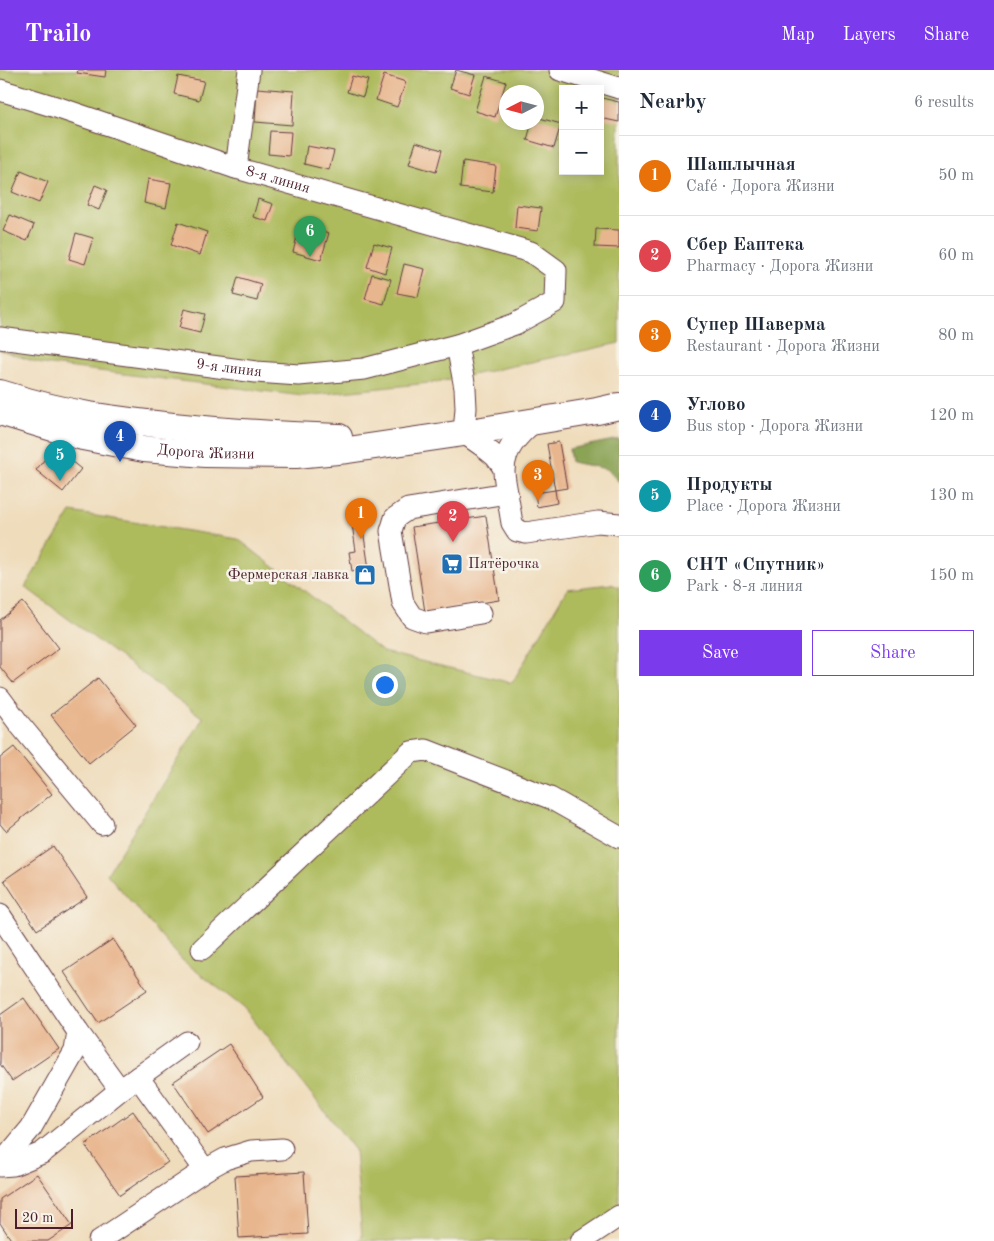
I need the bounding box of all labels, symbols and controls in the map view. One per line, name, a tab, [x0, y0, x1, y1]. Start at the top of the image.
text: Trailo	[25, 23, 91, 47]
text: Map	[781, 26, 815, 44]
text: Layers	[843, 26, 895, 44]
text: Share	[923, 26, 969, 44]
north arrow	[499, 85, 544, 130]
map controls	[559, 85, 604, 175]
button: +	[559, 85, 604, 130]
text: Nearby	[639, 92, 707, 113]
text: 6 results	[914, 95, 974, 111]
button: −	[559, 130, 604, 175]
text: Шашлычная	[686, 156, 796, 175]
street label: 8-я линия	[244, 164, 312, 196]
text: 1	[650, 168, 660, 184]
text: 50 m	[938, 168, 974, 184]
text: Café · Дорога Жизни	[686, 179, 835, 195]
pin: 6	[294, 216, 326, 257]
text: Сбер Еаптека	[686, 236, 804, 255]
text: 2	[650, 248, 660, 264]
text: 60 m	[938, 248, 974, 264]
text: Pharmacy · Дорога Жизни	[686, 259, 873, 275]
text: Супер Шаверма	[686, 316, 826, 335]
text: 3	[650, 328, 660, 344]
text: 80 m	[938, 328, 974, 344]
text: Restaurant · Дорога Жизни	[686, 339, 880, 355]
street label: 9-я линия	[195, 357, 262, 380]
text: Углово	[686, 396, 746, 415]
text: 4	[650, 408, 660, 424]
text: 120 m	[929, 408, 974, 424]
text: Bus stop · Дорога Жизни	[686, 419, 863, 435]
pin: 4	[104, 421, 136, 462]
pin: 5	[44, 440, 76, 481]
street label: Дорога Жизни	[157, 443, 255, 462]
pin: 3	[522, 460, 554, 501]
text: Продукты	[686, 476, 773, 495]
text: 5	[650, 488, 660, 504]
text: 130 m	[929, 488, 974, 504]
pin: 1	[345, 498, 377, 539]
text: Place · Дорога Жизни	[686, 499, 841, 515]
pin: 2	[437, 501, 469, 542]
supermarket icon: Пятёрочка	[440, 552, 464, 576]
text: СНТ «Спутник»	[686, 556, 825, 575]
place label: Пятёрочка	[468, 557, 540, 572]
shop icon: Фермерская лавка	[353, 563, 377, 587]
place label: Фермерская лавка	[228, 568, 350, 583]
text: 6	[650, 568, 660, 584]
text: 150 m	[929, 568, 974, 584]
text: Park · 8-я линия	[686, 579, 803, 595]
button: Save	[639, 630, 802, 676]
button: Share	[812, 630, 974, 676]
your location	[372, 672, 398, 698]
scale bar	[15, 1206, 72, 1229]
text: 20 m	[22, 1211, 53, 1225]

